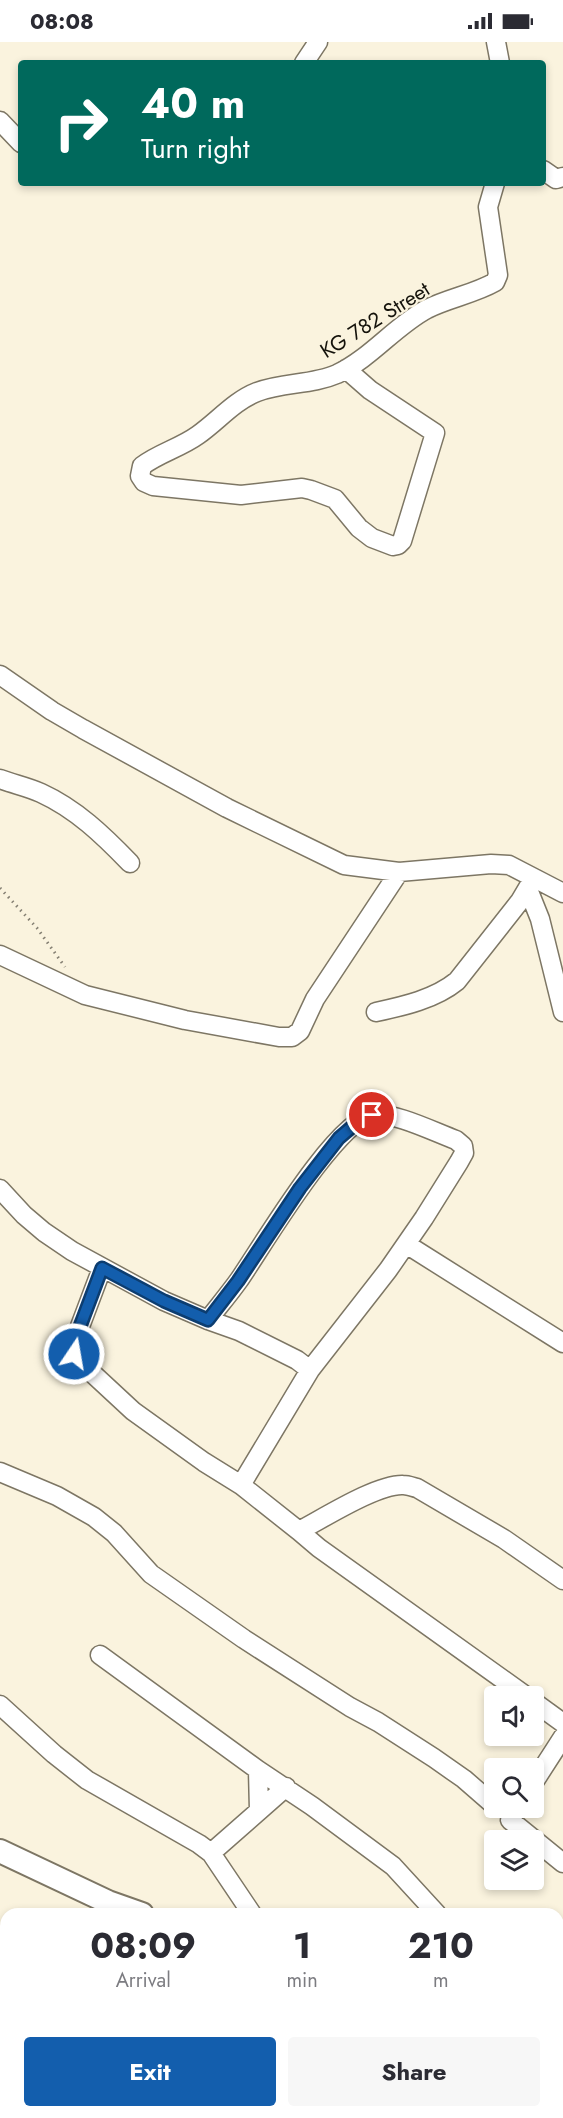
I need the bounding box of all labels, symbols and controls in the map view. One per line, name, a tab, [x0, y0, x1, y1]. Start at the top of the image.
text: 08:08	[30, 5, 94, 37]
text: 40 m	[141, 73, 245, 134]
icon: right	[42, 84, 120, 162]
text: Turn right	[141, 129, 249, 168]
street label: KG 782 Street	[314, 274, 436, 366]
pin	[346, 1089, 397, 1140]
icon: arrive	[355, 1098, 388, 1131]
position arrow	[42, 1322, 106, 1386]
map controls	[484, 1686, 544, 1890]
button: sound	[484, 1686, 544, 1746]
button: search	[484, 1758, 544, 1818]
button: layers	[484, 1830, 544, 1890]
text: 08:09	[90, 1919, 196, 1971]
text: 1	[293, 1919, 311, 1971]
text: 210	[408, 1919, 474, 1971]
text: Arrival	[116, 1966, 171, 1995]
text: min	[286, 1966, 318, 1995]
text: m	[433, 1966, 449, 1995]
button: Exit	[24, 2037, 276, 2106]
button: Share	[288, 2037, 540, 2106]

